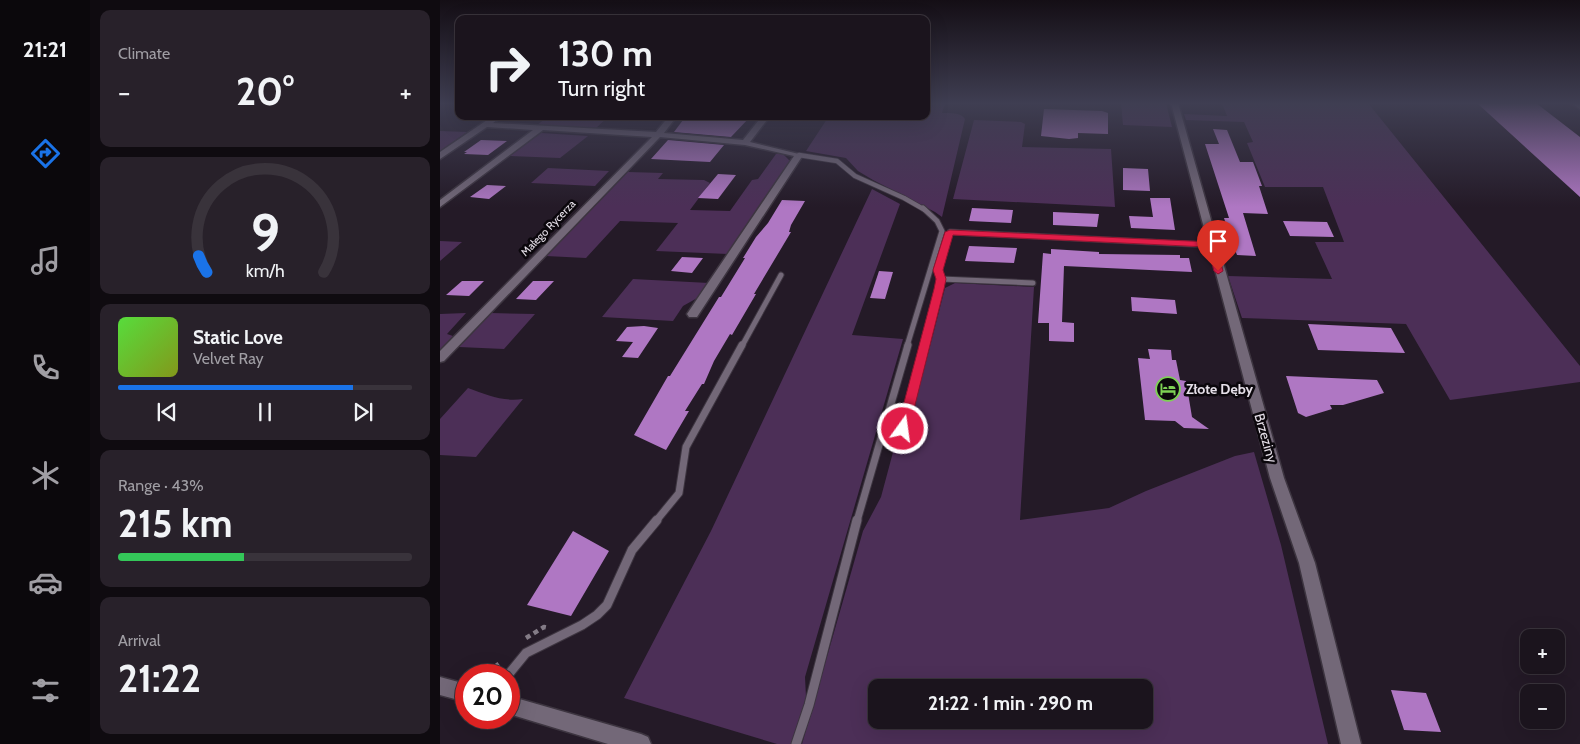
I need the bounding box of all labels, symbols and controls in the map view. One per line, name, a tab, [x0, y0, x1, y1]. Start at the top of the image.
text: 130 m	[558, 32, 653, 75]
icon: right	[475, 35, 540, 100]
text: 21:21	[23, 36, 67, 63]
text: Climate	[118, 44, 170, 63]
text: 20°	[236, 68, 294, 115]
text: −	[118, 75, 130, 109]
text: +	[400, 75, 412, 109]
text: Turn right	[558, 75, 645, 102]
icon: directions	[28, 136, 63, 171]
street label: Małego Rycerza	[518, 196, 579, 259]
text: 9	[250, 201, 280, 264]
pin	[1197, 220, 1239, 271]
icon: arrive	[1204, 227, 1232, 255]
icon: music	[28, 243, 63, 278]
text: km/h	[245, 260, 285, 281]
text: Static Love	[193, 326, 283, 349]
text: Velvet Ray	[193, 349, 264, 368]
icon: phone	[28, 350, 63, 385]
hotel icon: Złote Dęby	[1155, 376, 1181, 402]
place label: Złote Dęby	[1186, 380, 1253, 398]
icon: previous	[153, 398, 181, 426]
icon: pause	[251, 398, 279, 426]
icon: next	[349, 398, 377, 426]
position arrow	[876, 402, 928, 454]
street label: Brzeziny	[1250, 411, 1282, 465]
icon: climate	[28, 458, 63, 493]
text: Range · 43%	[118, 476, 204, 495]
text: 215 km	[118, 500, 233, 547]
icon: car	[28, 565, 63, 600]
map controls	[1520, 629, 1565, 729]
button: +	[1520, 629, 1565, 674]
text: Arrival	[118, 631, 161, 650]
text: 21:22	[118, 655, 201, 702]
speed limit sign: 20	[455, 664, 520, 729]
icon: filters	[28, 673, 63, 708]
button: −	[1520, 684, 1565, 729]
text: 21:22 · 1 min · 290 m	[928, 692, 1093, 715]

